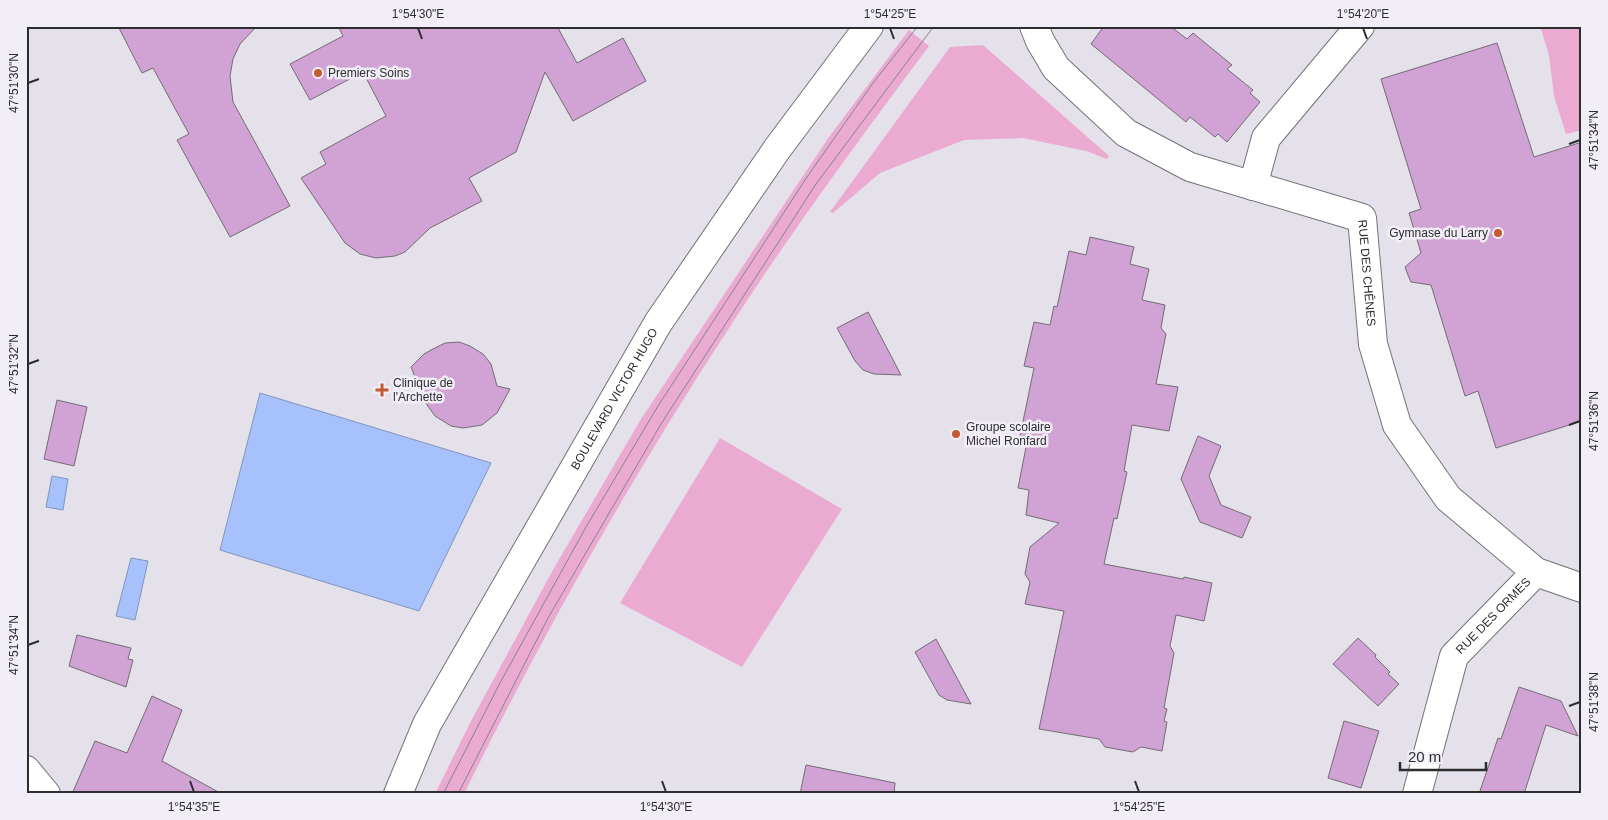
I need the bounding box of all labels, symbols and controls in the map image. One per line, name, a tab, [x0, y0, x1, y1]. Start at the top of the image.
text: 1°54'30"E	[392, 7, 444, 21]
text: 1°54'25"E	[864, 7, 916, 21]
text: 1°54'20"E	[1337, 7, 1389, 21]
text: 47°51'30"N	[7, 53, 21, 113]
place label: Premiers Soins	[328, 66, 409, 80]
marker: Premiers Soins	[312, 67, 324, 79]
text: 47°51'34"N	[1587, 110, 1601, 170]
street label: RUE DES CHÊNES	[1355, 219, 1378, 327]
place label: Gymnase du Larry	[1389, 226, 1488, 240]
marker: Gymnase du Larry	[1492, 227, 1504, 239]
street label: BOULEVARD VICTOR HUGO	[568, 326, 661, 472]
text: 47°51'32"N	[7, 334, 21, 394]
place label: Clinique de l'Archette	[393, 376, 453, 404]
marker: Clinique de l'Archette	[375, 383, 389, 397]
text: 47°51'36"N	[1587, 391, 1601, 451]
place label: Groupe scolaire Michel Ronfard	[966, 420, 1051, 448]
marker: Groupe scolaire Michel Ronfard	[950, 428, 962, 440]
street label: RUE DES ORMES	[1453, 575, 1533, 657]
text: 47°51'34"N	[7, 615, 21, 675]
text: 47°51'38"N	[1587, 672, 1601, 732]
scale bar	[1400, 740, 1487, 772]
text: 20 m	[1408, 748, 1441, 765]
text: 1°54'35"E	[168, 800, 220, 814]
text: 1°54'30"E	[640, 800, 692, 814]
text: 1°54'25"E	[1113, 800, 1165, 814]

